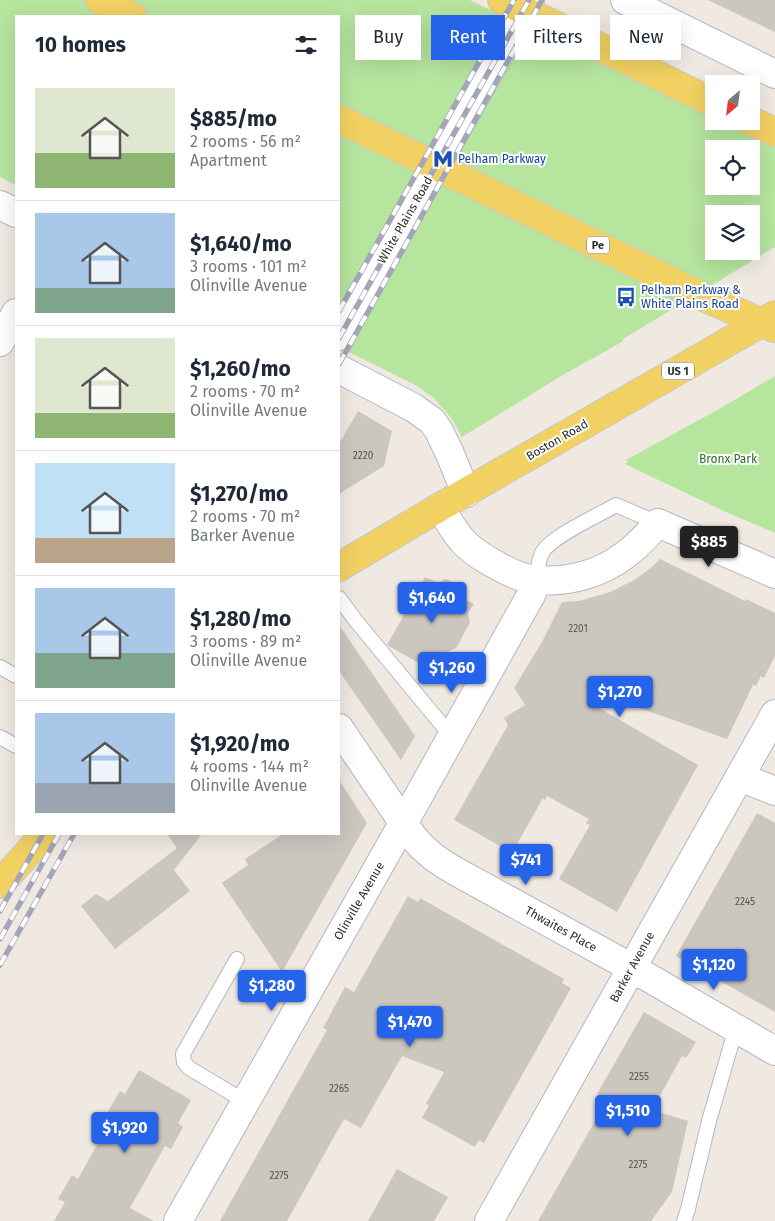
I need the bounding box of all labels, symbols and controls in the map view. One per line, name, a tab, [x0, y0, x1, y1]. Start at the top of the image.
chip: Buy	[355, 15, 421, 60]
chip: Rent	[431, 15, 505, 60]
chip: Filters	[515, 15, 600, 60]
chip: New	[610, 15, 681, 60]
icon: filters	[292, 31, 320, 59]
text: 10 homes	[35, 32, 126, 58]
north arrow	[705, 75, 760, 130]
map controls	[705, 75, 760, 260]
text: $885/mo	[190, 106, 277, 132]
icon: home	[75, 108, 135, 168]
text: 2 rooms · 56 m²	[190, 132, 301, 151]
button: locate	[705, 140, 760, 195]
metro station icon: Pelham Parkway	[432, 148, 454, 170]
text: Apartment	[190, 151, 267, 170]
place label: Pelham Parkway	[458, 152, 546, 166]
street label: White Plains Road	[374, 174, 436, 266]
button: layers	[705, 205, 760, 260]
text: $1,640/mo	[190, 231, 292, 257]
icon: home	[75, 233, 135, 293]
road number: Pe	[587, 236, 609, 254]
text: 3 rooms · 101 m²	[190, 257, 307, 276]
text: Olinville Avenue	[190, 276, 307, 295]
place label: Pelham Parkway & White Plains Road	[641, 283, 741, 311]
bus stop icon: Pelham Parkway & White Plains Road	[615, 286, 637, 308]
text: $1,260/mo	[190, 356, 291, 382]
icon: home	[75, 358, 135, 418]
road number: US 1	[662, 362, 694, 380]
text: 2 rooms · 70 m²	[190, 382, 300, 401]
text: Olinville Avenue	[190, 401, 307, 420]
street label: Boston Road	[524, 417, 590, 463]
house number: 2220	[353, 450, 374, 462]
park label: Bronx Park	[699, 452, 758, 466]
text: $1,270/mo	[190, 481, 288, 507]
icon: home	[75, 483, 135, 543]
text: 2 rooms · 70 m²	[190, 507, 300, 526]
text: Barker Avenue	[190, 526, 295, 545]
pin: $885	[679, 526, 739, 568]
text: $885	[691, 532, 727, 551]
pin: $1,640	[391, 582, 473, 624]
text: $1,640	[409, 588, 455, 607]
text: $1,280/mo	[190, 606, 291, 632]
icon: home	[75, 608, 135, 668]
house number: 2201	[568, 623, 588, 635]
text: 3 rooms · 89 m²	[190, 632, 301, 651]
text: Olinville Avenue	[190, 651, 307, 670]
pin: $1,260	[411, 652, 493, 694]
text: $1,260	[429, 658, 475, 677]
pin: $1,270	[579, 676, 661, 718]
text: $1,270	[598, 682, 642, 701]
text: $1,920/mo	[190, 731, 290, 757]
icon: home	[75, 733, 135, 793]
text: 4 rooms · 144 m²	[190, 757, 309, 776]
text: Olinville Avenue	[190, 776, 307, 795]
pin: $741	[496, 844, 556, 886]
text: $741	[511, 850, 541, 869]
street label: Olinville Avenue	[331, 859, 387, 943]
house number: 2245	[735, 896, 755, 908]
street label: Thwaites Place	[523, 903, 599, 955]
street label: Barker Avenue	[607, 929, 657, 1005]
pin: $1,120	[673, 948, 755, 991]
text: $1,120	[693, 955, 735, 974]
pin: $1,280	[231, 970, 313, 1012]
text: $1,280	[249, 976, 295, 995]
pin: $1,470	[369, 1006, 451, 1048]
text: $1,470	[388, 1012, 432, 1031]
house number: 2255	[629, 1071, 649, 1083]
house number: 2265	[329, 1083, 349, 1095]
pin: $1,510	[587, 1094, 669, 1137]
text: $1,510	[606, 1101, 650, 1120]
pin: $1,920	[84, 1112, 166, 1154]
text: $1,920	[102, 1118, 148, 1137]
house number: 2275	[628, 1159, 648, 1171]
house number: 2275	[269, 1170, 289, 1182]

